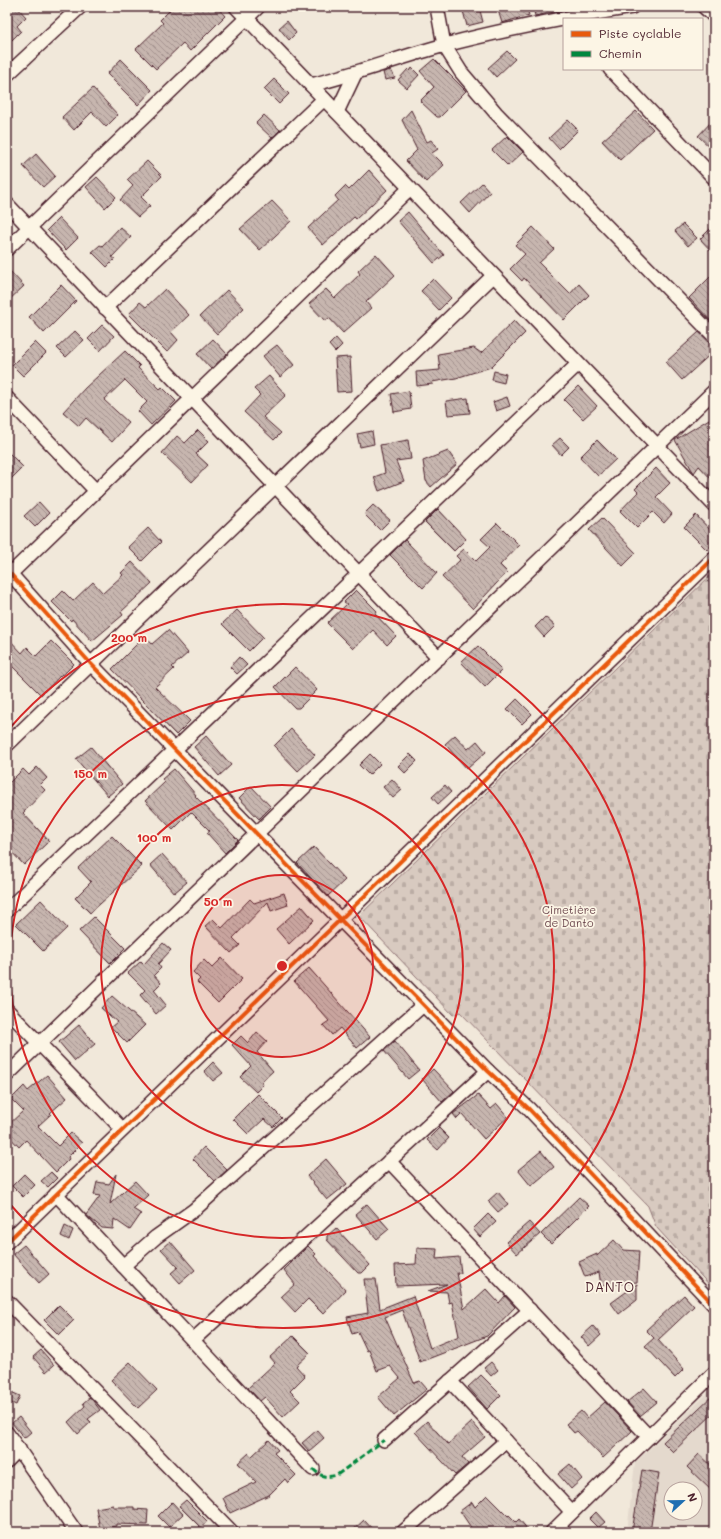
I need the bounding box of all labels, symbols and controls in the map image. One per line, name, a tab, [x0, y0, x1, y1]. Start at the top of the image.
legend	[563, 18, 703, 70]
text: Piste cyclable	[599, 25, 681, 41]
text: Chemin	[599, 45, 642, 61]
text: 200 m	[111, 629, 147, 645]
text: 150 m	[73, 765, 107, 781]
text: 100 m	[137, 829, 171, 845]
text: 50 m	[204, 893, 232, 909]
park label: Cimetière de Danto	[542, 902, 596, 930]
centre of rings	[275, 959, 289, 973]
district label: DANTO	[585, 1278, 635, 1295]
north arrow	[663, 1481, 703, 1521]
text: N	[684, 1490, 701, 1504]

